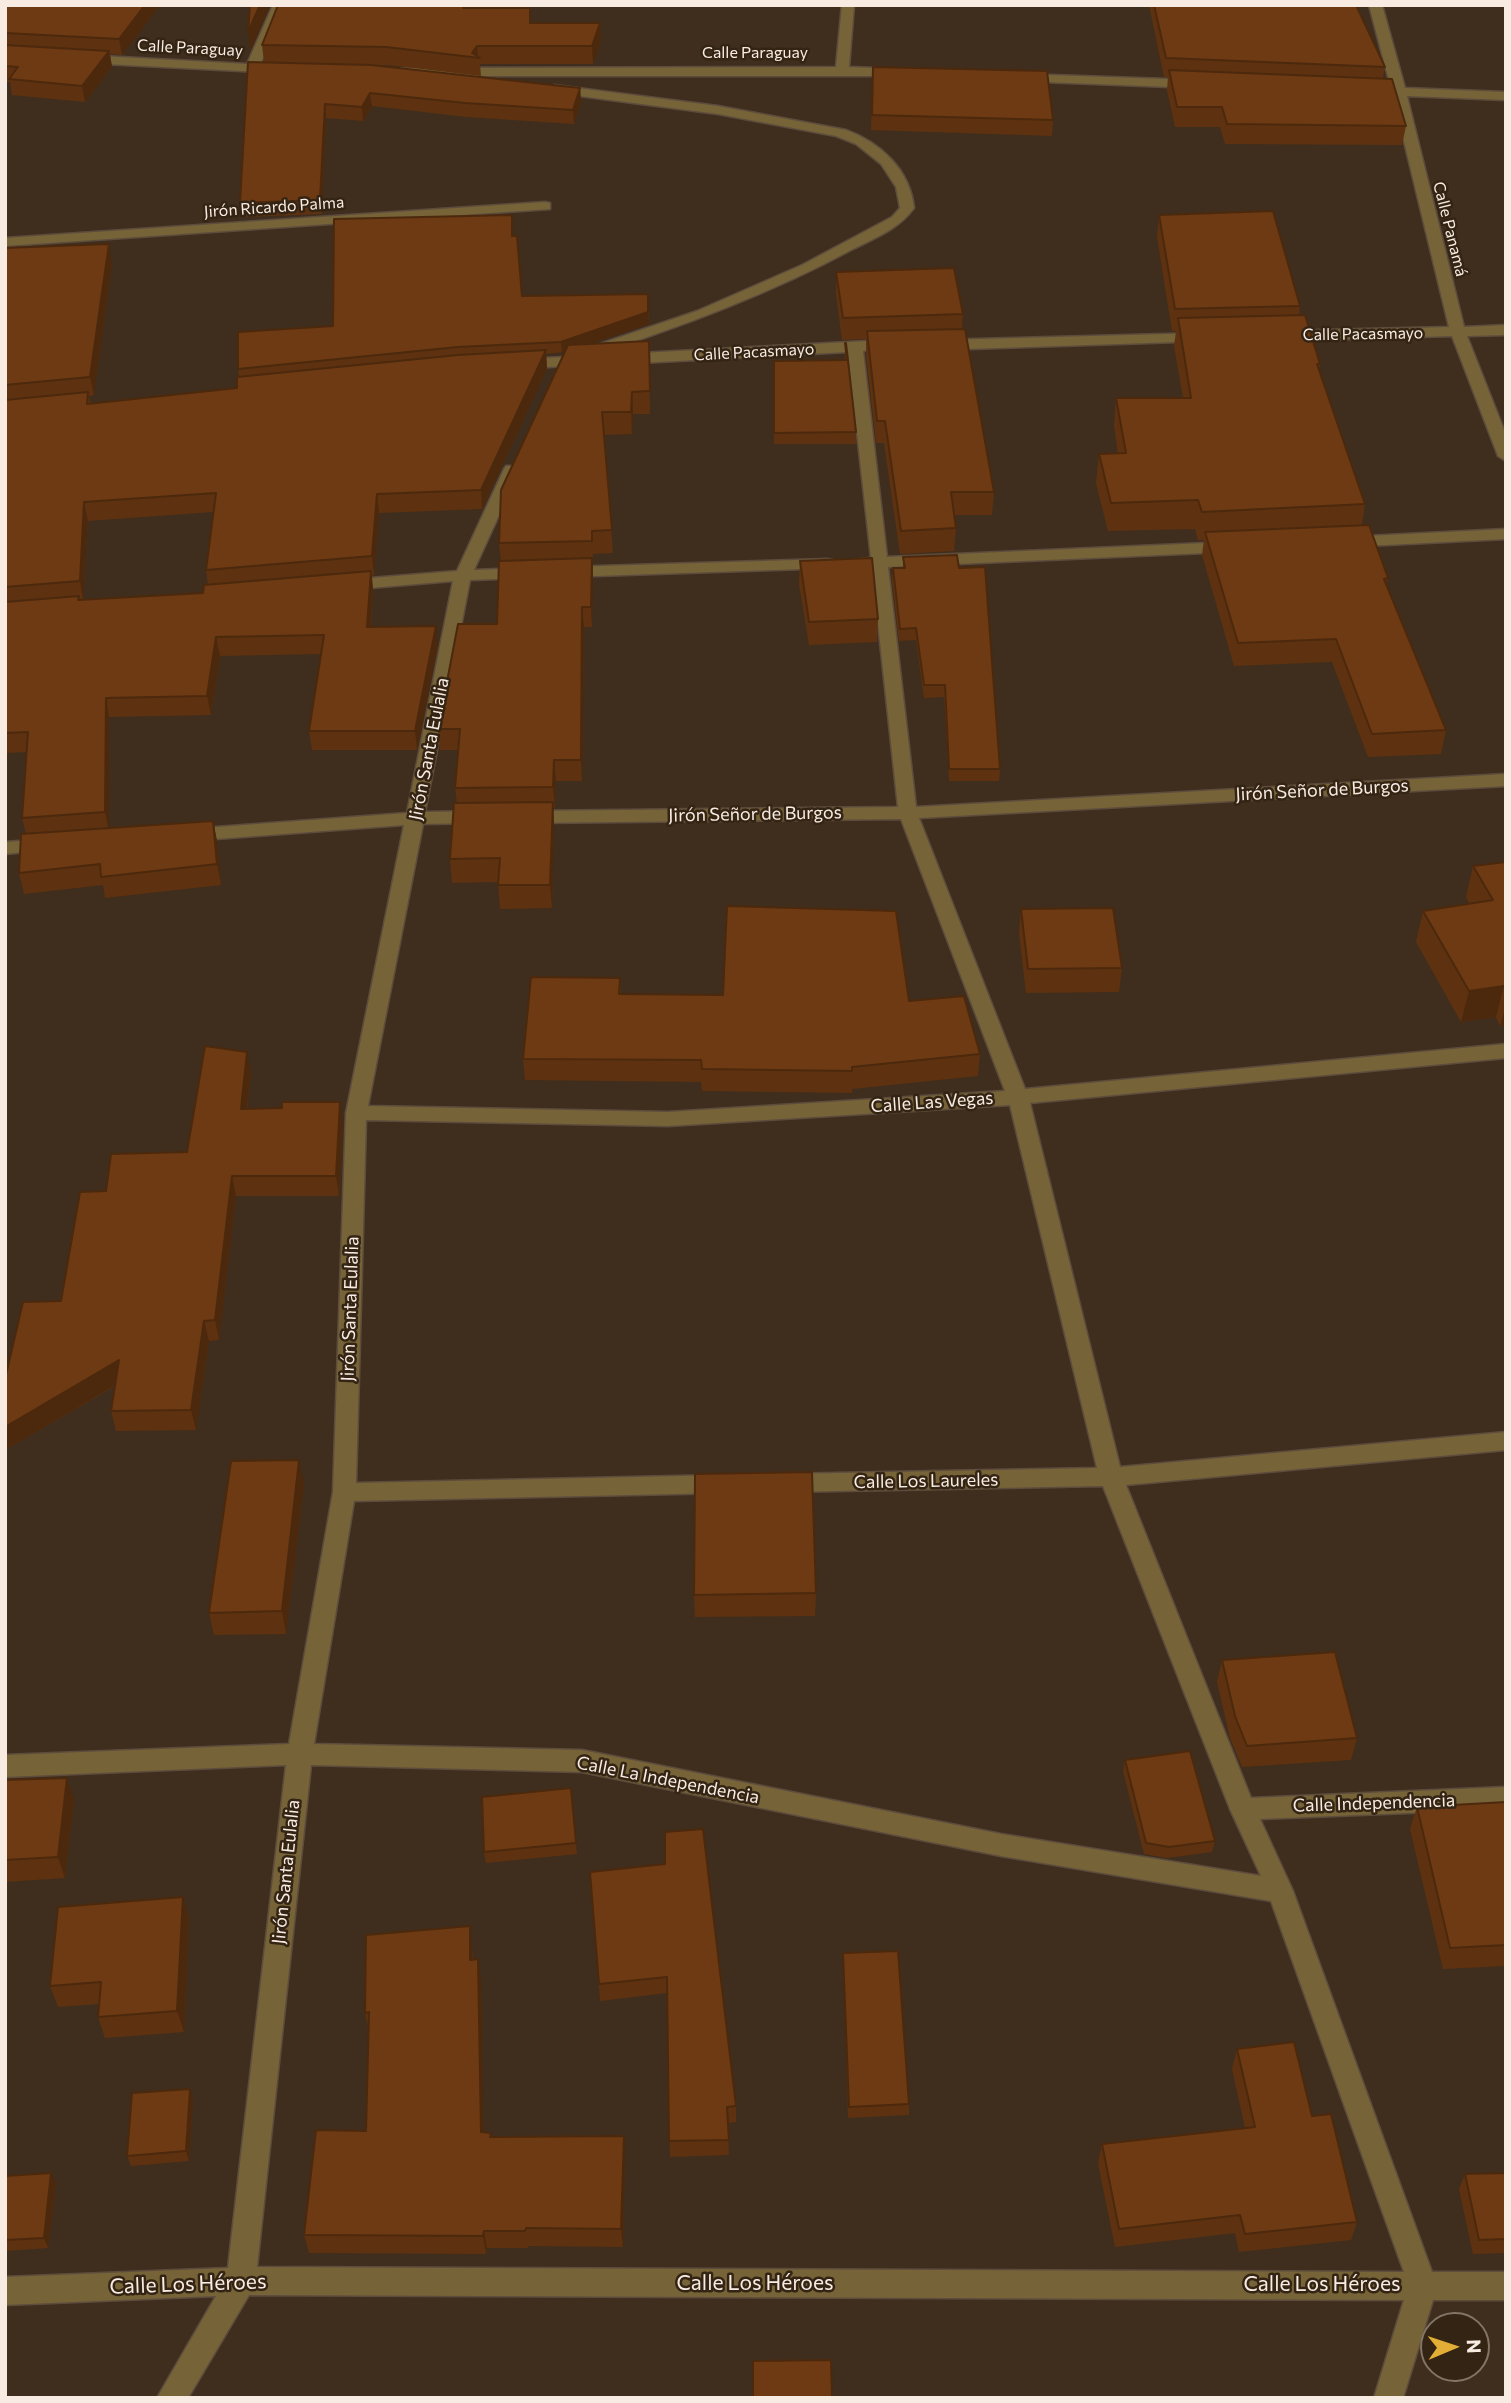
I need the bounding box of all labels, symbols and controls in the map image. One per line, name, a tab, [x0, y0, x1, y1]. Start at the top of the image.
street label: Calle Paraguay	[137, 36, 243, 60]
street label: Calle Paraguay	[702, 43, 808, 63]
street label: Calle Panamá	[1429, 180, 1471, 278]
street label: Jirón Ricardo Palma	[203, 193, 345, 221]
street label: Calle Pacasmayo	[1303, 323, 1423, 345]
street label: Calle Pacasmayo	[693, 339, 815, 365]
street label: Jirón Santa Eulalia	[405, 676, 453, 822]
street label: Jirón Señor de Burgos	[1235, 775, 1409, 805]
street label: Jirón Señor de Burgos	[668, 802, 842, 826]
street label: Calle Las Vegas	[870, 1087, 994, 1117]
street label: Jirón Santa Eulalia	[337, 1236, 363, 1382]
street label: Calle Los Laureles	[853, 1469, 999, 1493]
street label: Calle La Independencia	[575, 1752, 761, 1808]
street label: Calle Independencia	[1292, 1789, 1456, 1817]
street label: Jirón Santa Eulalia	[268, 1799, 304, 1945]
street label: Calle Los Héroes	[109, 2269, 267, 2299]
street label: Calle Los Héroes	[676, 2270, 834, 2296]
street label: Calle Los Héroes	[1243, 2271, 1401, 2297]
north arrow	[1420, 2312, 1490, 2382]
text: N	[1463, 2339, 1486, 2354]

